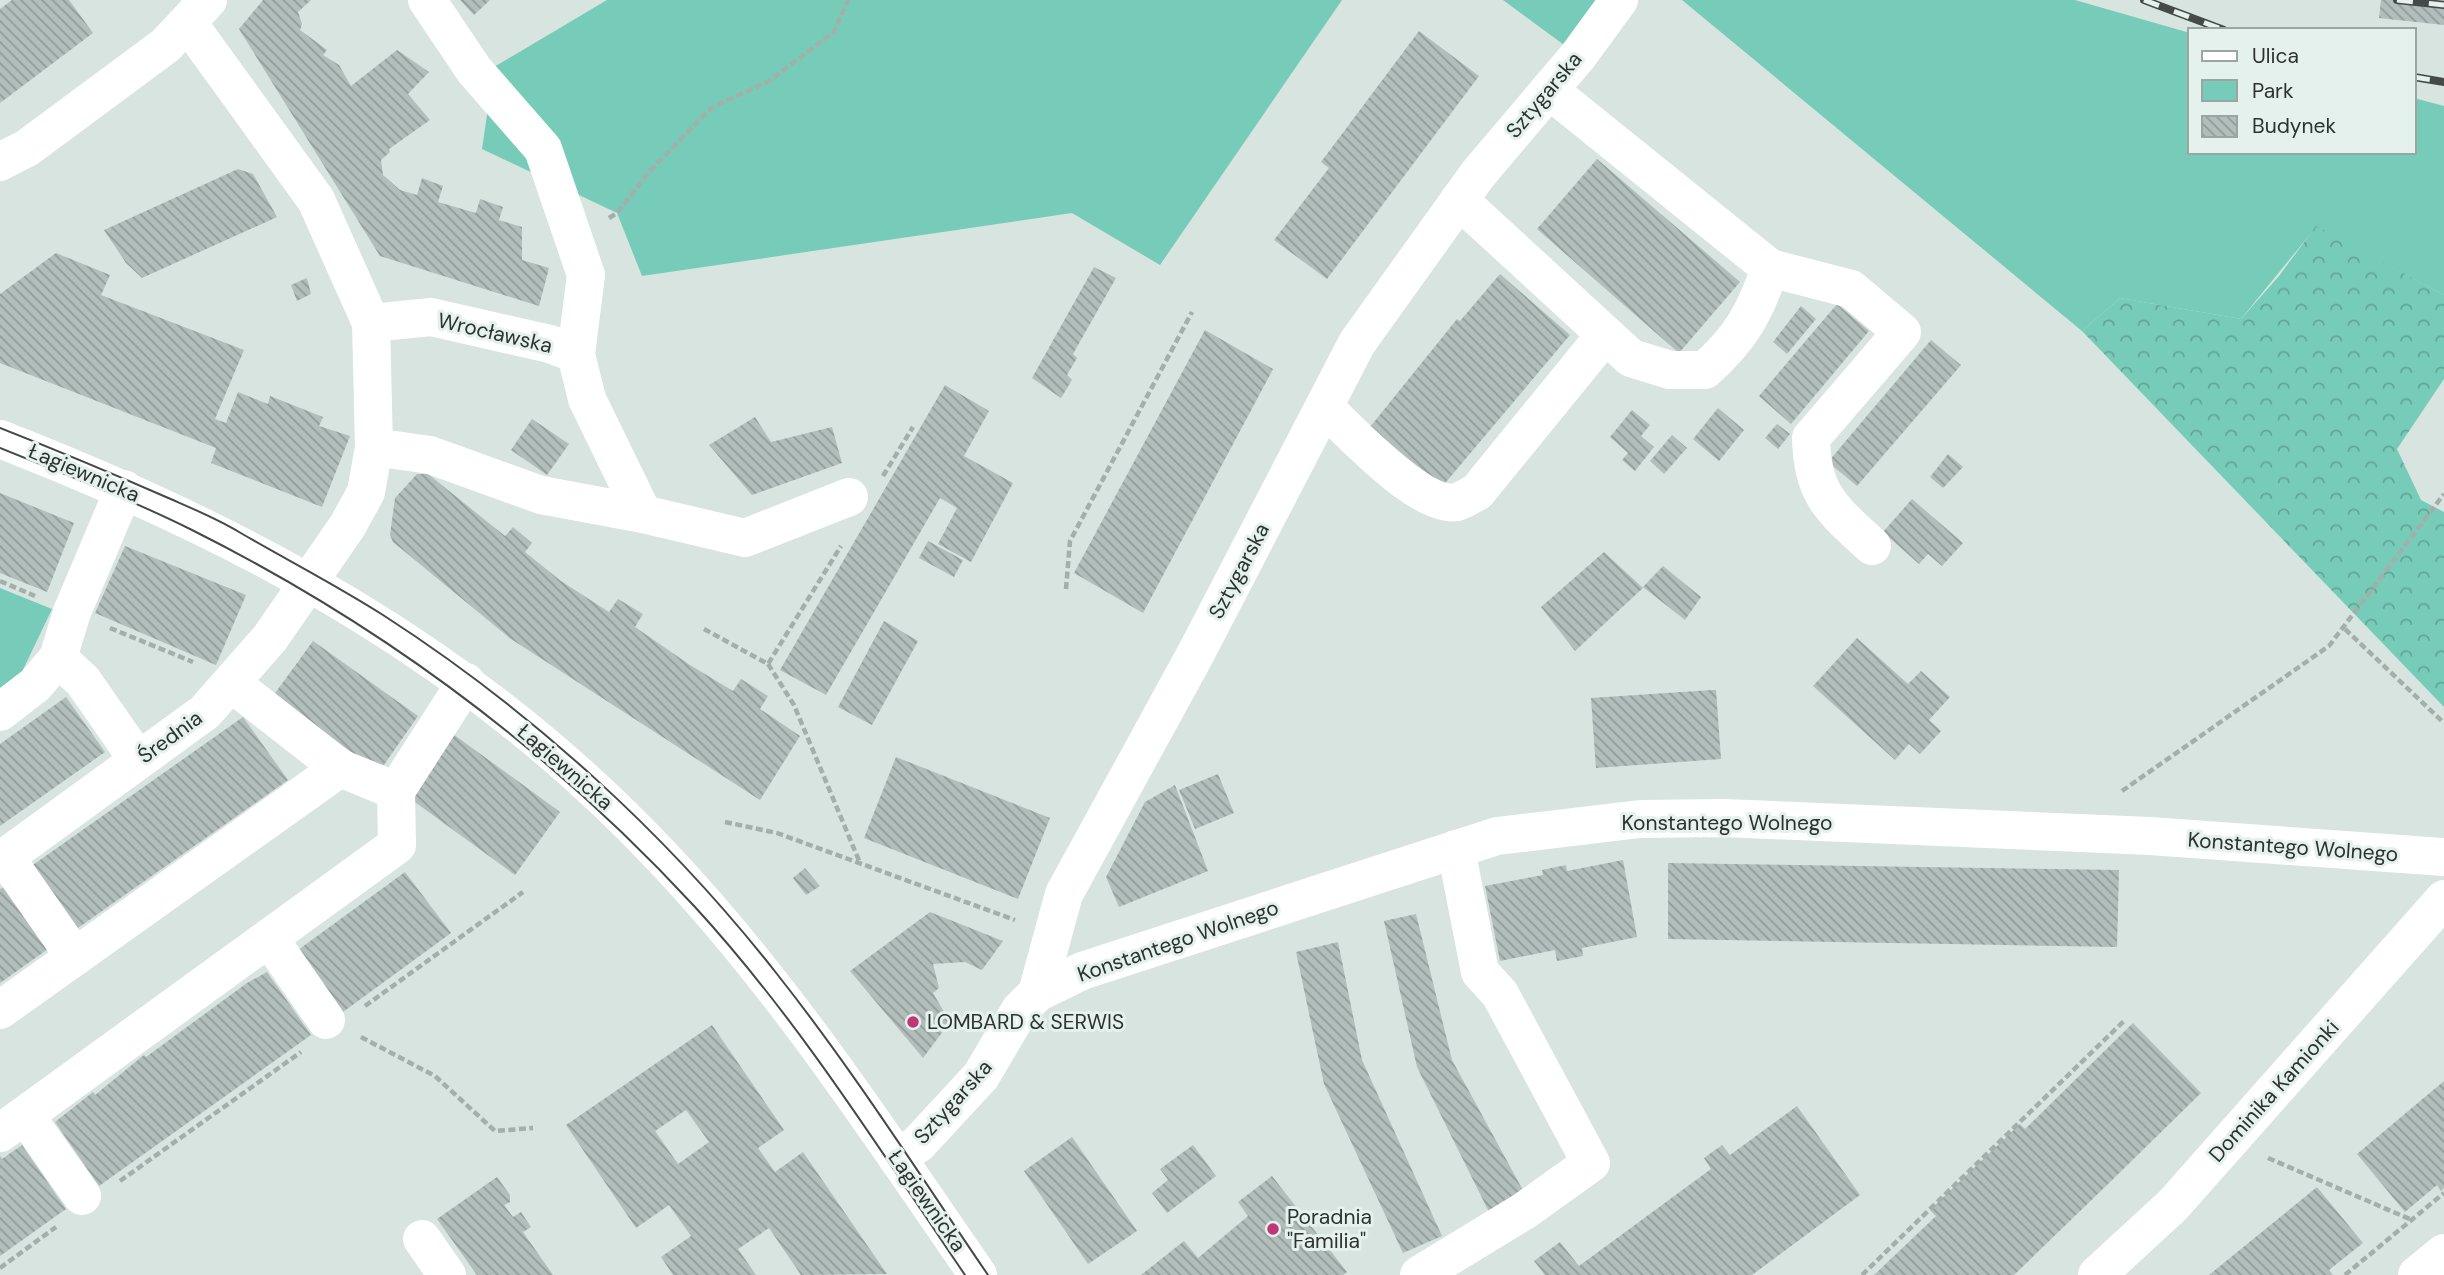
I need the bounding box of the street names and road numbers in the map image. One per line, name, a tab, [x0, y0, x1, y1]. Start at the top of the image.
street label: Sztygarska	[1500, 46, 1588, 144]
street label: Wrocławska	[435, 306, 555, 360]
street label: Łagiewnicka	[24, 437, 144, 509]
street label: Sztygarska	[1202, 518, 1276, 624]
street label: Średnia	[132, 704, 208, 770]
street label: Łagiewnicka	[511, 718, 619, 816]
street label: Konstantego Wolnego	[1621, 809, 1833, 837]
street label: Konstantego Wolnego	[2187, 826, 2399, 868]
street label: Konstantego Wolnego	[1074, 893, 1282, 989]
street label: Dominika Kamionki	[2203, 1014, 2345, 1168]
street label: Sztygarska	[908, 1054, 998, 1150]
street label: Łagiewnicka	[882, 1144, 972, 1258]

